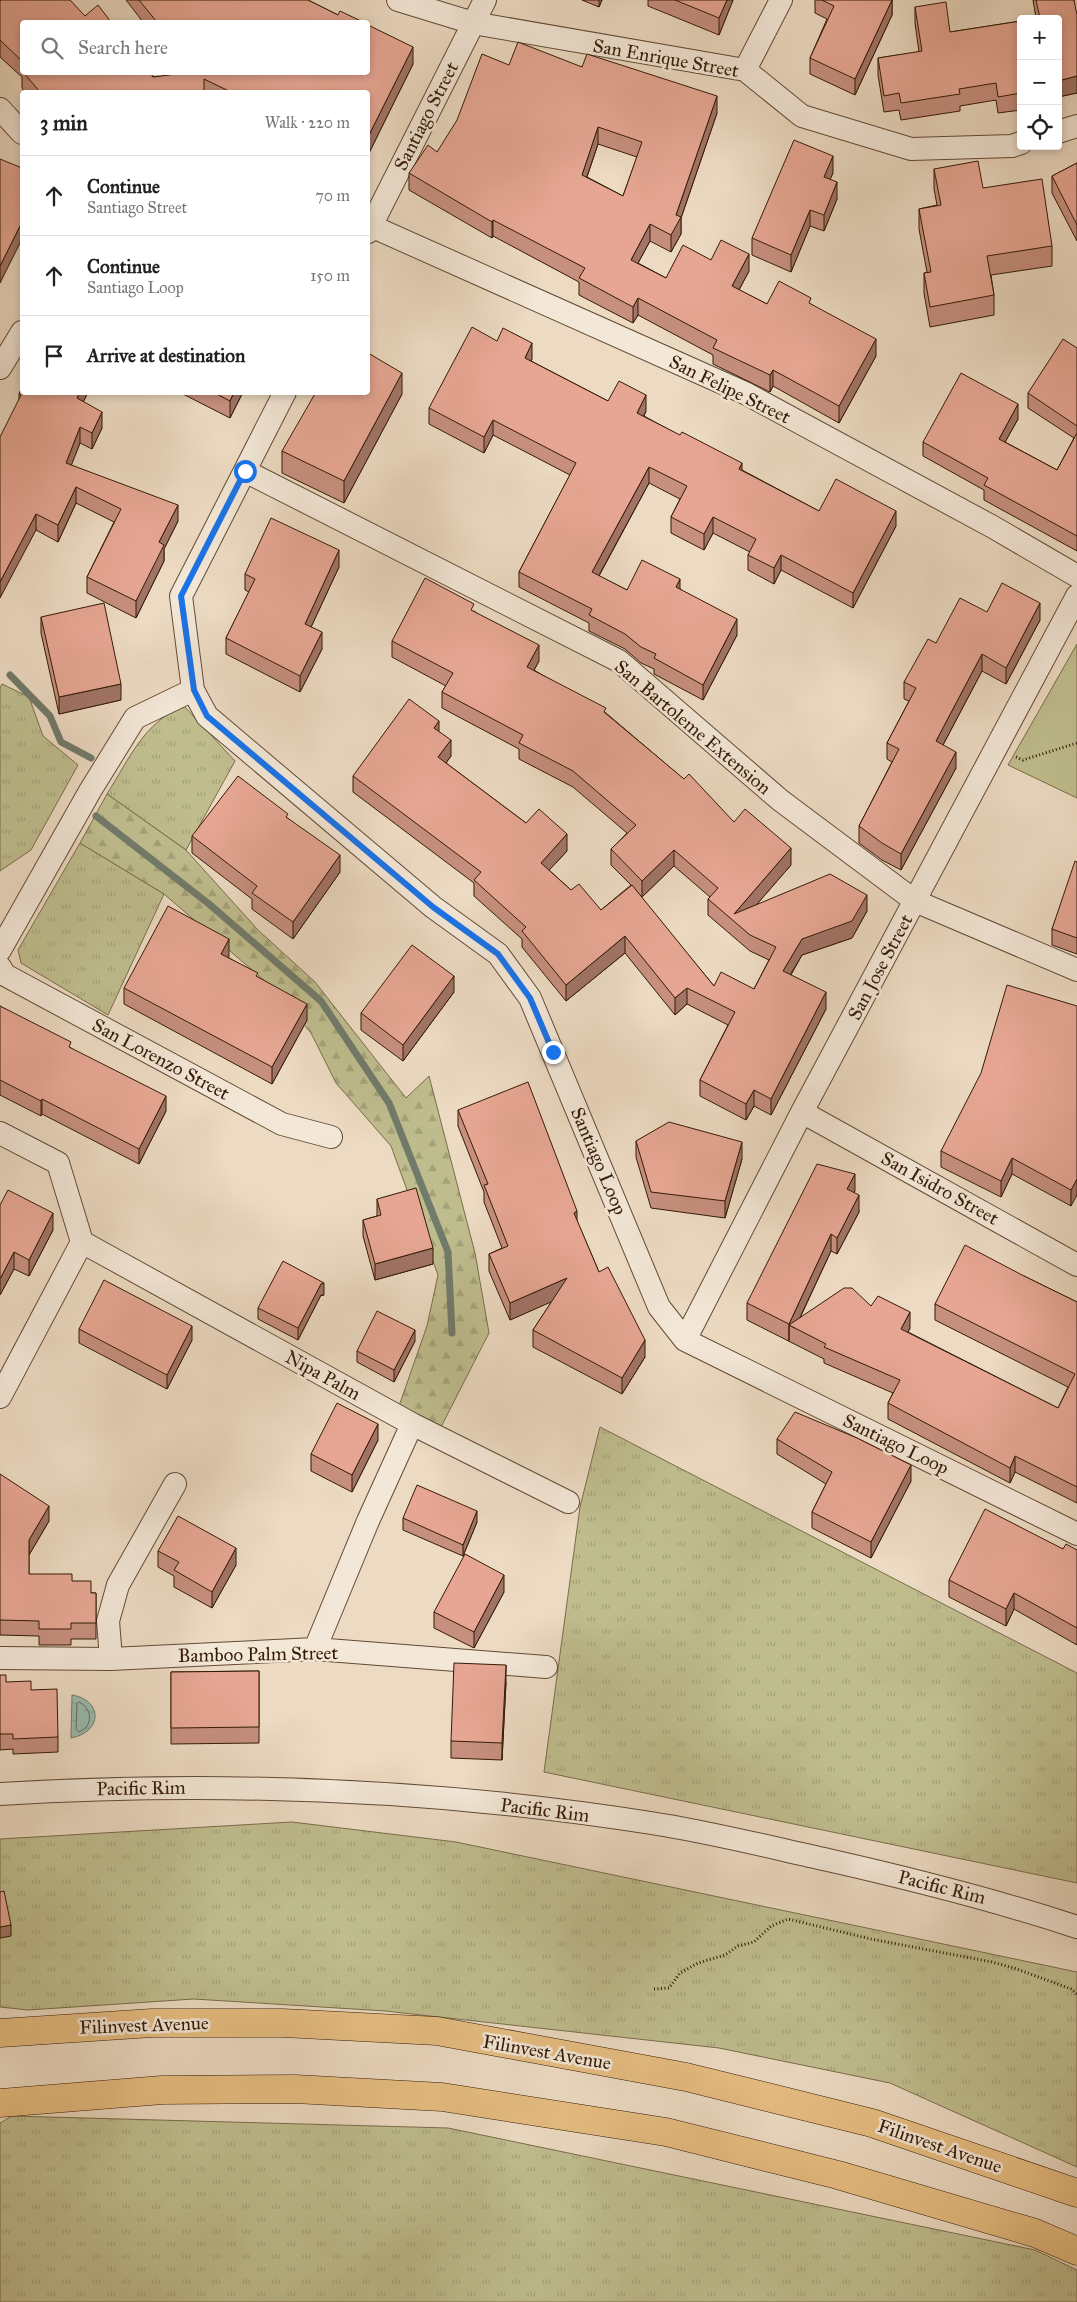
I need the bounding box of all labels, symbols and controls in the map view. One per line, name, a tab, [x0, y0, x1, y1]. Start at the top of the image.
map controls	[1017, 15, 1062, 150]
button: +	[1017, 15, 1062, 60]
search box	[20, 20, 370, 75]
icon: search	[38, 34, 66, 62]
street label: San Enrique Street	[591, 34, 741, 83]
text: Search here	[78, 36, 168, 59]
street label: Santiago Street	[389, 58, 464, 175]
button: −	[1017, 60, 1062, 105]
button: locate	[1017, 105, 1062, 150]
text: 3 min	[40, 110, 88, 136]
text: Walk · 220 m	[265, 113, 350, 132]
text: Continue	[87, 175, 160, 198]
icon: ahead	[40, 182, 68, 210]
text: 70 m	[315, 186, 350, 205]
text: Santiago Street	[87, 198, 187, 217]
text: Continue	[87, 255, 160, 278]
icon: ahead	[40, 262, 68, 290]
text: 150 m	[310, 266, 350, 285]
text: Santiago Loop	[87, 278, 184, 297]
icon: arrive	[40, 342, 68, 370]
text: Arrive at destination	[87, 344, 245, 367]
street label: San Felipe Street	[665, 350, 795, 428]
route start	[234, 460, 257, 483]
street label: San Bartoleme Extension	[610, 655, 776, 799]
street label: San Jose Street	[843, 910, 919, 1024]
street label: San Lorenzo Street	[88, 1013, 234, 1105]
route end	[542, 1041, 565, 1064]
street label: Santiago Loop	[565, 1104, 632, 1219]
street label: San Isidro Street	[877, 1146, 1003, 1230]
street label: Nipa Palm	[281, 1345, 365, 1405]
street label: Santiago Loop	[839, 1409, 953, 1480]
street label: Bamboo Palm Street	[178, 1641, 339, 1667]
street label: Pacific Rim	[96, 1776, 186, 1800]
street label: Pacific Rim	[499, 1793, 591, 1827]
street label: Pacific Rim	[896, 1865, 988, 1909]
street label: Filinvest Avenue	[79, 2011, 209, 2039]
street label: Filinvest Avenue	[481, 2029, 613, 2075]
street label: Filinvest Avenue	[875, 2114, 1005, 2178]

